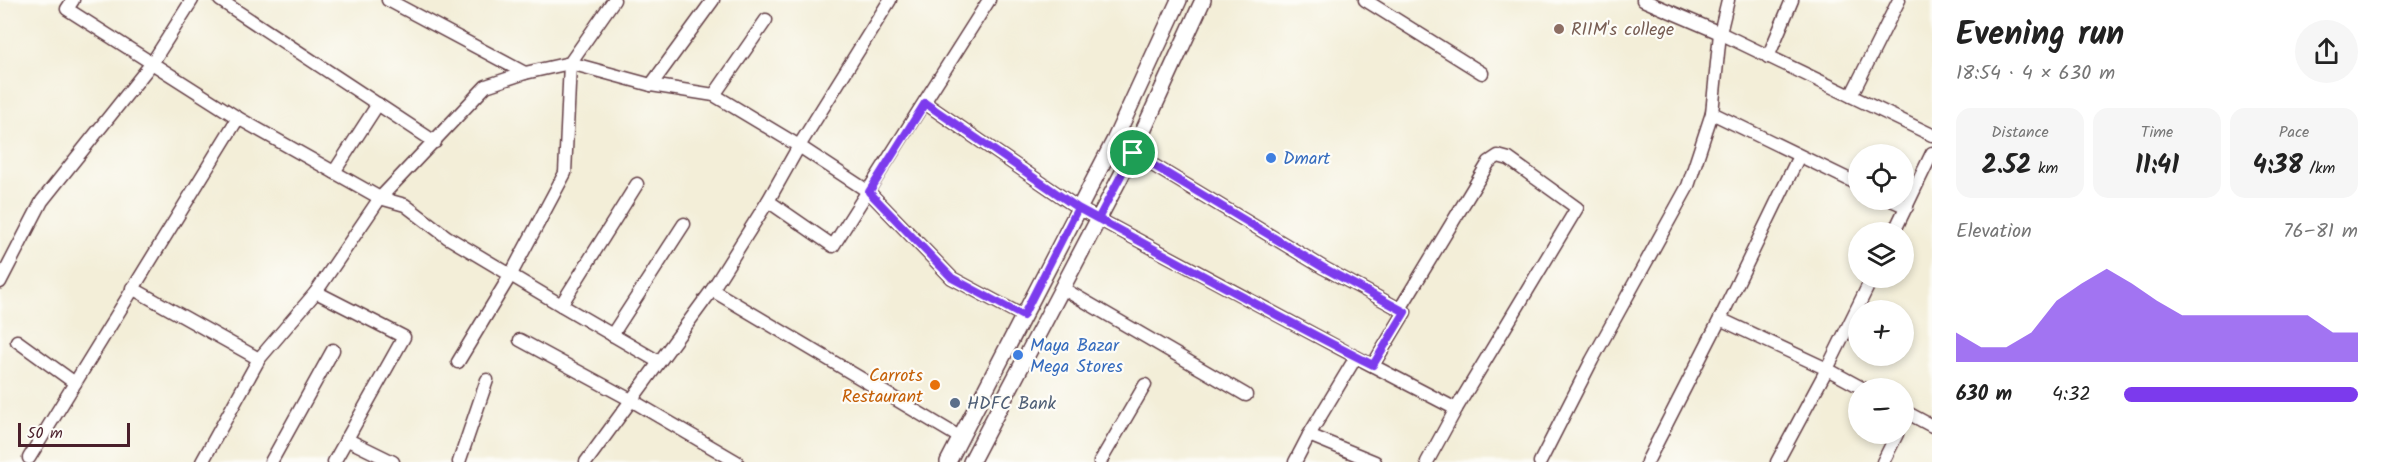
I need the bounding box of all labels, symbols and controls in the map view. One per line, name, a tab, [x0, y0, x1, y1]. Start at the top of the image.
text: Evening run	[1956, 9, 2124, 62]
place label: RIIM's college	[1571, 16, 1674, 45]
button: share	[2295, 20, 2358, 83]
marker: RIIM's college	[1552, 22, 1566, 36]
text: 18:54 · 4 × 630 m	[1956, 58, 2115, 90]
text: Distance	[1991, 120, 2049, 145]
text: Time	[2141, 120, 2173, 145]
text: Pace	[2279, 120, 2309, 145]
pin	[1107, 127, 1158, 178]
icon: arrive	[1116, 136, 1149, 169]
map controls	[1848, 144, 1914, 444]
button: locate	[1848, 144, 1914, 210]
place label: Dmart	[1283, 145, 1331, 174]
text: 2.52	[1982, 145, 2031, 187]
text: 11:41	[2135, 145, 2179, 187]
text: 4:38	[2253, 145, 2303, 187]
marker: Dmart	[1264, 151, 1278, 165]
text: km	[2031, 156, 2058, 181]
text: /km	[2303, 156, 2335, 181]
text: Elevation	[1956, 216, 2032, 248]
text: 76–81 m	[2283, 216, 2358, 248]
button: layers	[1848, 222, 1914, 288]
button: +	[1848, 300, 1914, 366]
place label: Maya Bazar Mega Stores	[1030, 332, 1123, 382]
marker: Maya Bazar Mega Stores	[1011, 348, 1025, 362]
place label: Carrots Restaurant	[842, 362, 924, 412]
marker: Carrots Restaurant	[928, 378, 942, 392]
button: −	[1848, 378, 1914, 444]
text: 630 m	[1956, 379, 2012, 411]
text: 4:32	[2052, 379, 2091, 411]
place label: HDFC Bank	[967, 390, 1057, 419]
marker: HDFC Bank	[948, 396, 962, 410]
scale bar	[18, 420, 130, 448]
text: 50 m	[27, 421, 63, 446]

